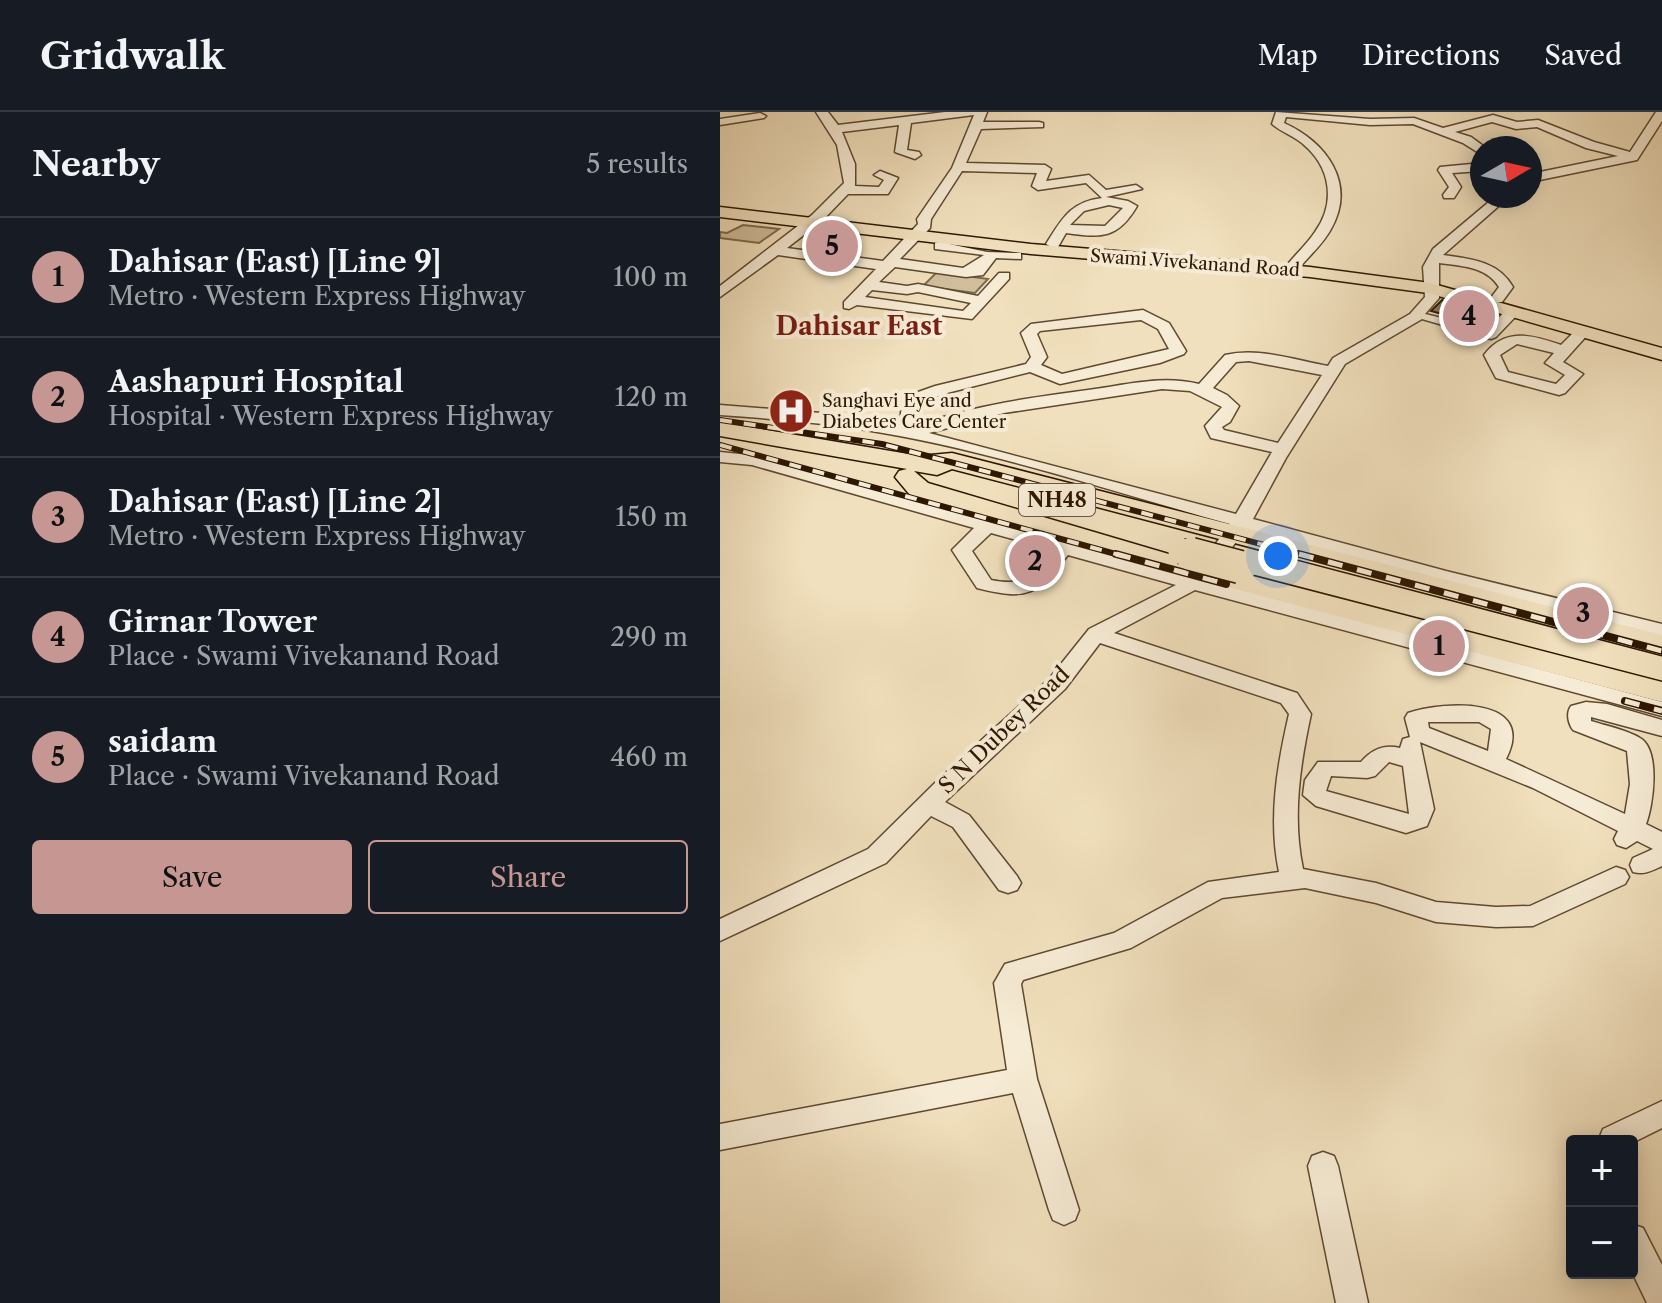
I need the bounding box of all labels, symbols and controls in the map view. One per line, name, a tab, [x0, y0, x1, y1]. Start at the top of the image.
text: Gridwalk	[40, 32, 225, 79]
text: Map	[1258, 38, 1318, 72]
text: Directions	[1362, 38, 1500, 72]
text: Saved	[1544, 38, 1622, 72]
north arrow	[1470, 136, 1542, 208]
text: Nearby	[32, 143, 160, 185]
text: 5 results	[586, 148, 688, 180]
pin: 5	[806, 216, 858, 276]
text: Dahisar (East) [Line 9]	[108, 243, 442, 280]
street label: Swami Vivekanand Road	[1089, 245, 1301, 281]
text: 1	[52, 261, 64, 293]
text: 100 m	[613, 261, 688, 293]
text: Metro · Western Express Highway	[108, 280, 526, 312]
pin: 4	[1443, 286, 1495, 346]
district label: Dahisar East	[776, 310, 943, 342]
text: Aashapuri Hospital	[108, 363, 404, 400]
text: 2	[50, 381, 66, 413]
text: 120 m	[614, 381, 688, 413]
hospital icon: Sanghavi Eye and Diabetes Care Center	[767, 387, 815, 435]
place label: Sanghavi Eye and Diabetes Care Center	[822, 390, 1007, 433]
text: Hospital · Western Express Highway	[108, 400, 553, 432]
text: Dahisar (East) [Line 2]	[108, 483, 442, 520]
road number: NH48	[1019, 484, 1095, 516]
text: 3	[51, 501, 65, 533]
text: 150 m	[615, 501, 688, 533]
text: Metro · Western Express Highway	[108, 520, 526, 552]
pin: 2	[1009, 531, 1061, 591]
your location	[1258, 536, 1298, 576]
pin: 3	[1557, 583, 1609, 643]
text: Girnar Tower	[108, 603, 317, 640]
pin: 1	[1413, 616, 1465, 676]
text: 4	[50, 621, 66, 653]
text: 290 m	[610, 621, 688, 653]
text: Place · Swami Vivekanand Road	[108, 640, 500, 672]
street label: S N Dubey Road	[933, 661, 1075, 799]
text: saidam	[108, 723, 217, 760]
text: 5	[51, 741, 65, 773]
text: 460 m	[610, 741, 688, 773]
text: Place · Swami Vivekanand Road	[108, 760, 500, 792]
button: Save	[32, 840, 352, 914]
button: Share	[368, 840, 688, 914]
map controls	[1566, 1135, 1638, 1279]
button: +	[1566, 1135, 1638, 1207]
button: −	[1566, 1207, 1638, 1279]

